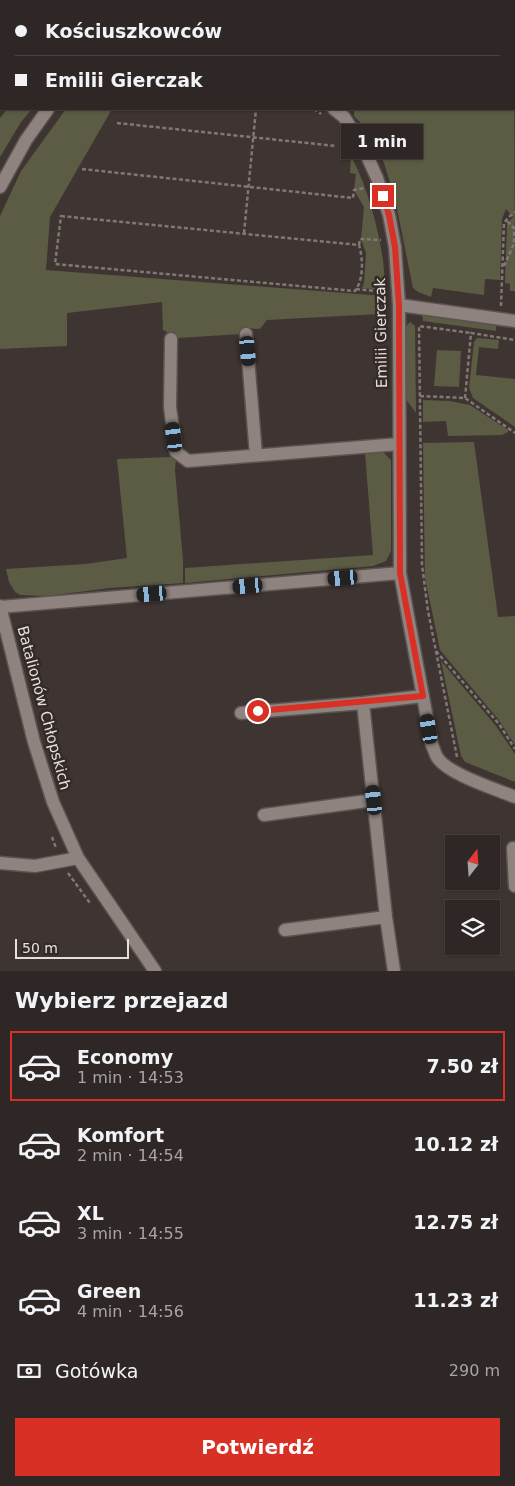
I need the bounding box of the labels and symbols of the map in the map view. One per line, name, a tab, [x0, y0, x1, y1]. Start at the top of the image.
callout: 1 min	[342, 124, 424, 158]
route end	[372, 185, 394, 207]
street label: Emilii Gierczak	[371, 277, 391, 388]
car	[239, 335, 256, 367]
car	[164, 421, 183, 453]
car	[327, 569, 358, 587]
car	[232, 577, 263, 595]
car	[136, 585, 167, 603]
street label: Batalionów Chłopskich	[13, 624, 75, 792]
route start	[247, 700, 269, 722]
car	[419, 713, 438, 745]
car	[364, 784, 383, 816]
north arrow	[445, 835, 500, 890]
scale bar	[15, 936, 129, 959]

